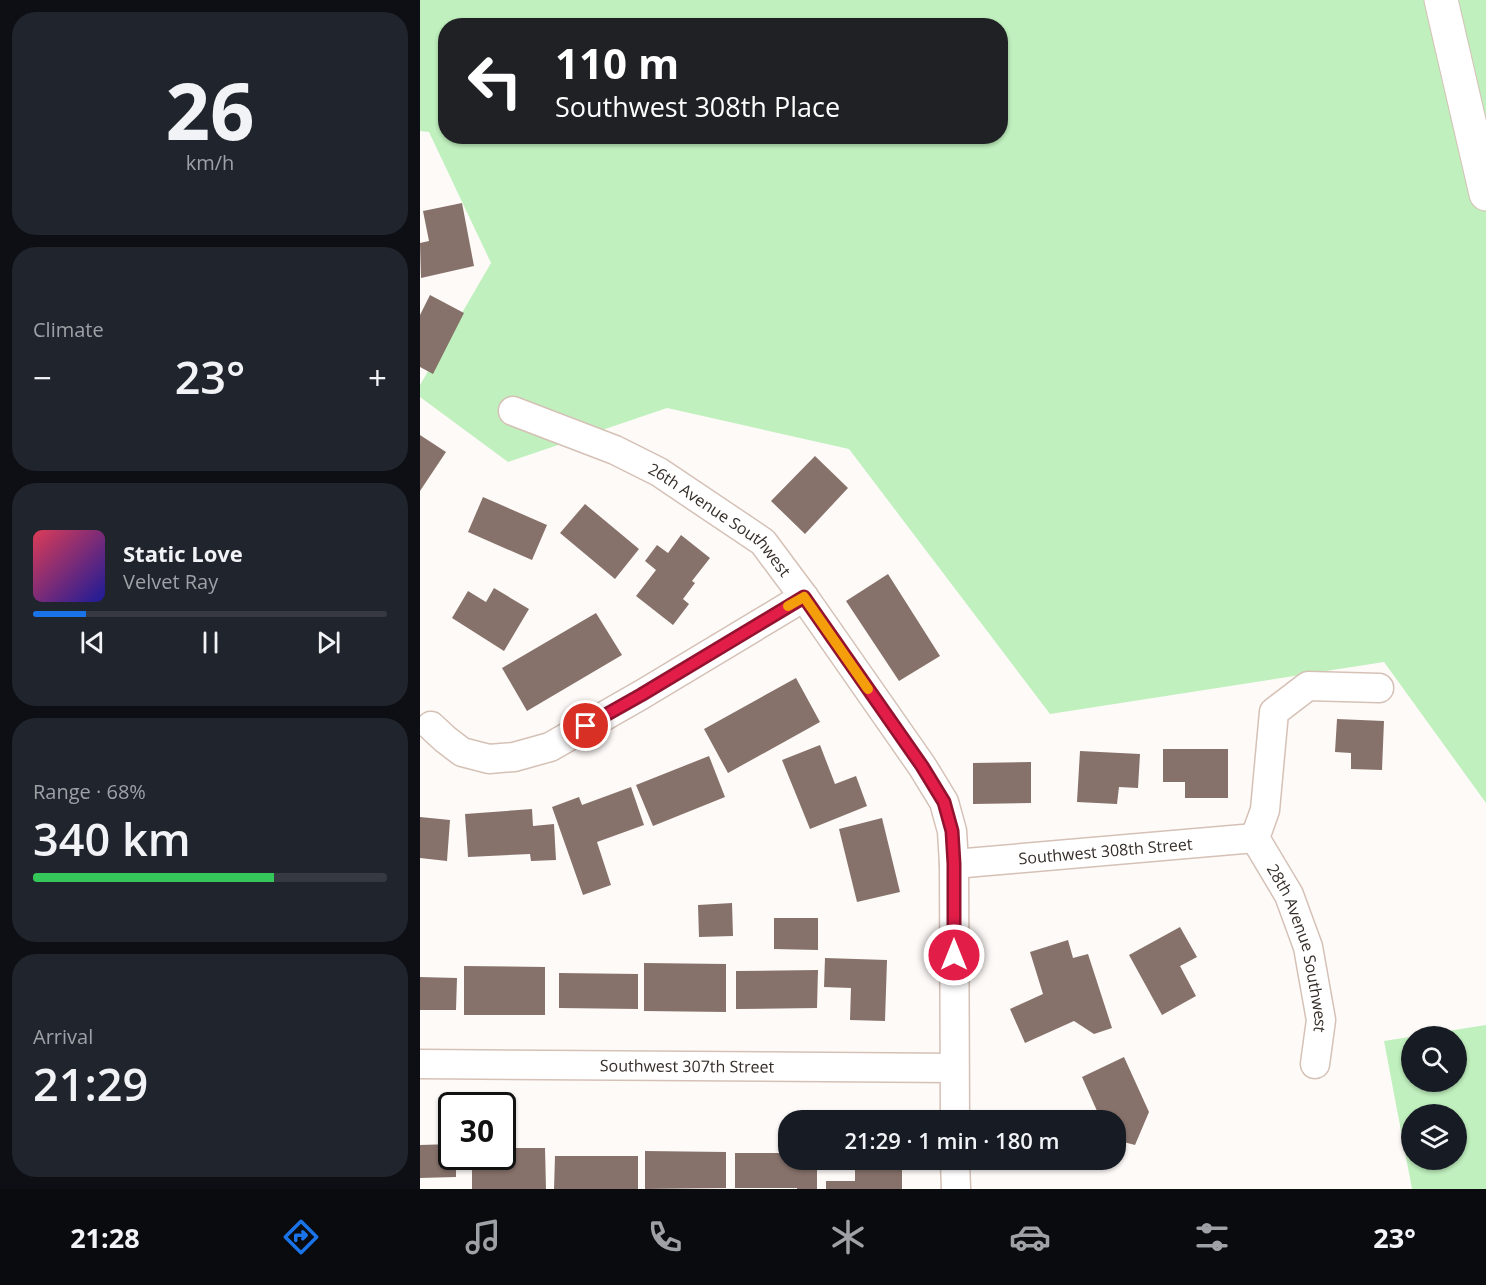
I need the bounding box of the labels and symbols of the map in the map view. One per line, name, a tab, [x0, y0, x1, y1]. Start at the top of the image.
street label: 26th Avenue Southwest	[645, 457, 796, 581]
pin	[560, 700, 611, 751]
street label: Southwest 308th Street	[1018, 832, 1194, 869]
street label: 28th Avenue Southwest	[1262, 860, 1332, 1034]
position arrow	[922, 923, 986, 987]
street label: Southwest 307th Street	[600, 1054, 775, 1078]
speed limit sign: 30	[438, 1092, 516, 1170]

